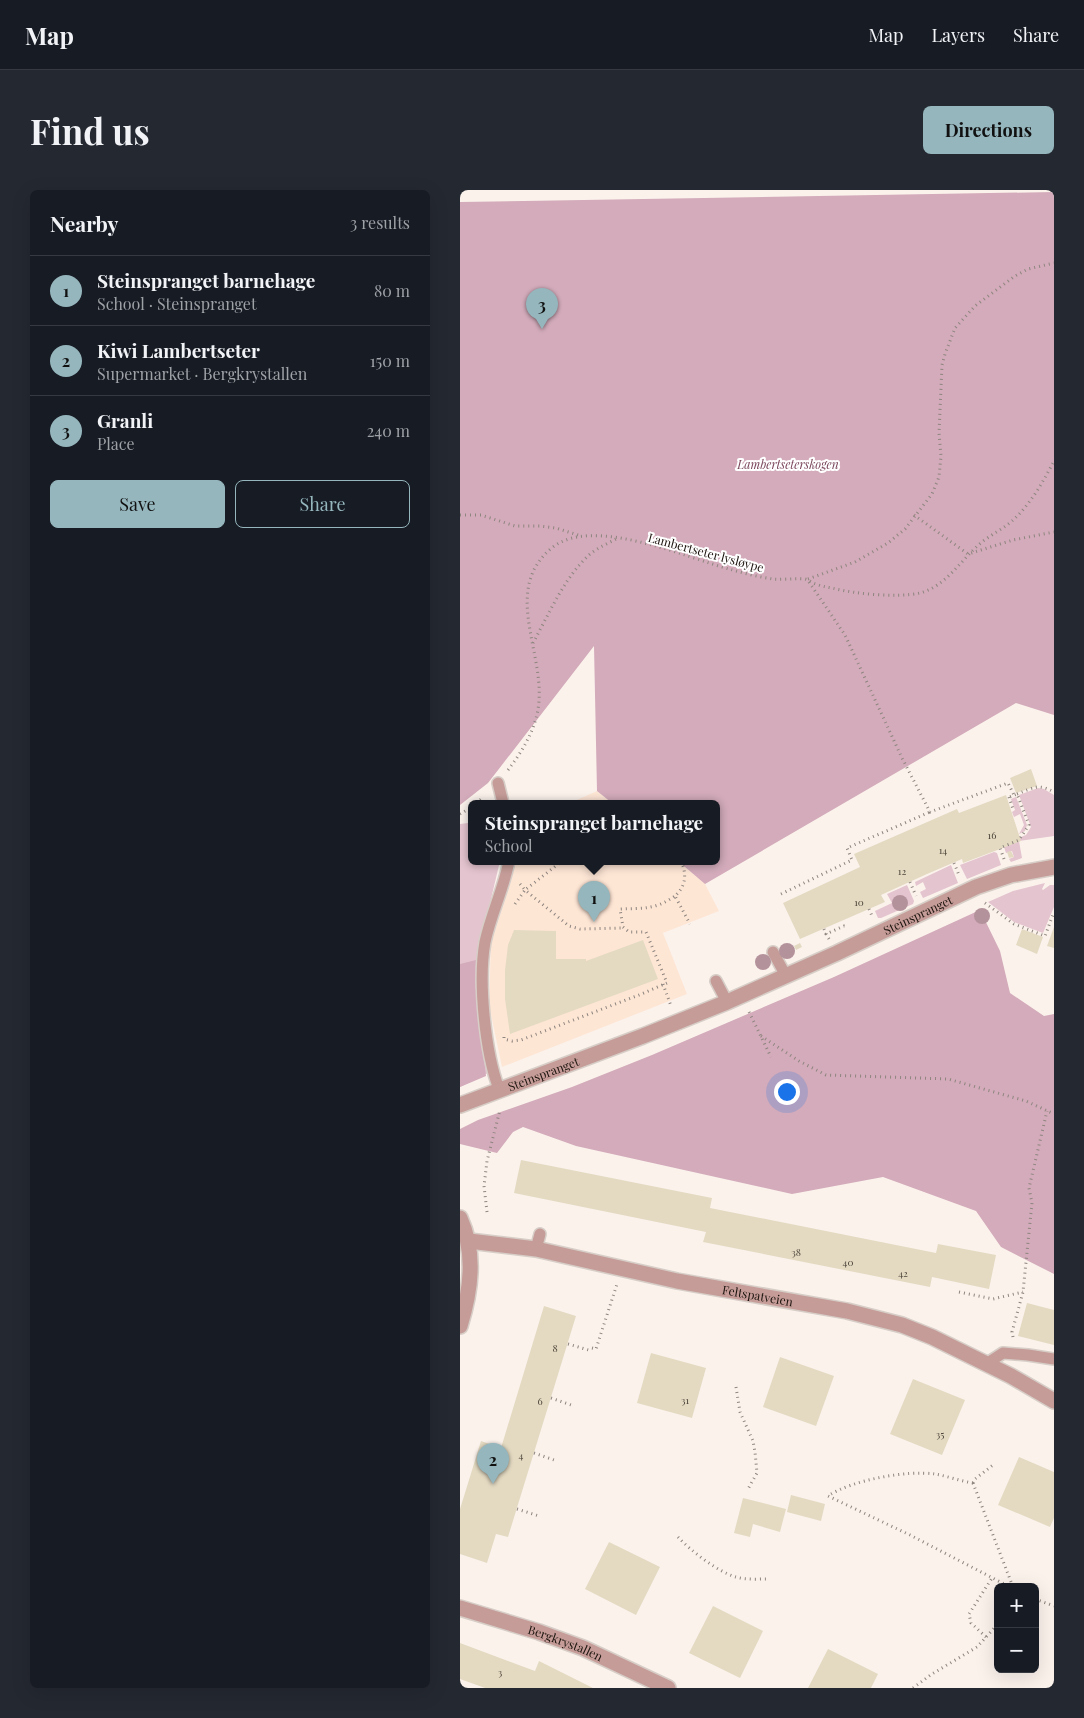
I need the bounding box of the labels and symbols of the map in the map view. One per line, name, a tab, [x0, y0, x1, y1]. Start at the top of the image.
pin: 3	[526, 288, 558, 329]
park label: Lambertseterskogen	[736, 456, 839, 472]
street label: Lambertseter lysløype	[646, 529, 766, 575]
house number: 16	[988, 828, 996, 842]
house number: 14	[939, 843, 947, 857]
house number: 12	[898, 864, 906, 878]
pin: 1	[578, 881, 610, 922]
street label: Steinspranget	[881, 891, 956, 938]
house number: 10	[854, 895, 864, 909]
street label: Steinspranget	[505, 1053, 582, 1094]
your location	[774, 1079, 800, 1105]
house number: 38	[791, 1245, 801, 1259]
house number: 40	[843, 1255, 853, 1269]
house number: 42	[898, 1266, 908, 1280]
street label: Feltspatveien	[721, 1281, 794, 1309]
house number: 8	[552, 1341, 558, 1355]
house number: 31	[681, 1393, 689, 1407]
house number: 6	[537, 1394, 543, 1408]
house number: 35	[936, 1427, 944, 1441]
pin: 2	[477, 1443, 509, 1484]
house number: 4	[519, 1448, 524, 1462]
street label: Bergkrystallen	[526, 1621, 605, 1664]
house number: 3	[498, 1665, 503, 1679]

